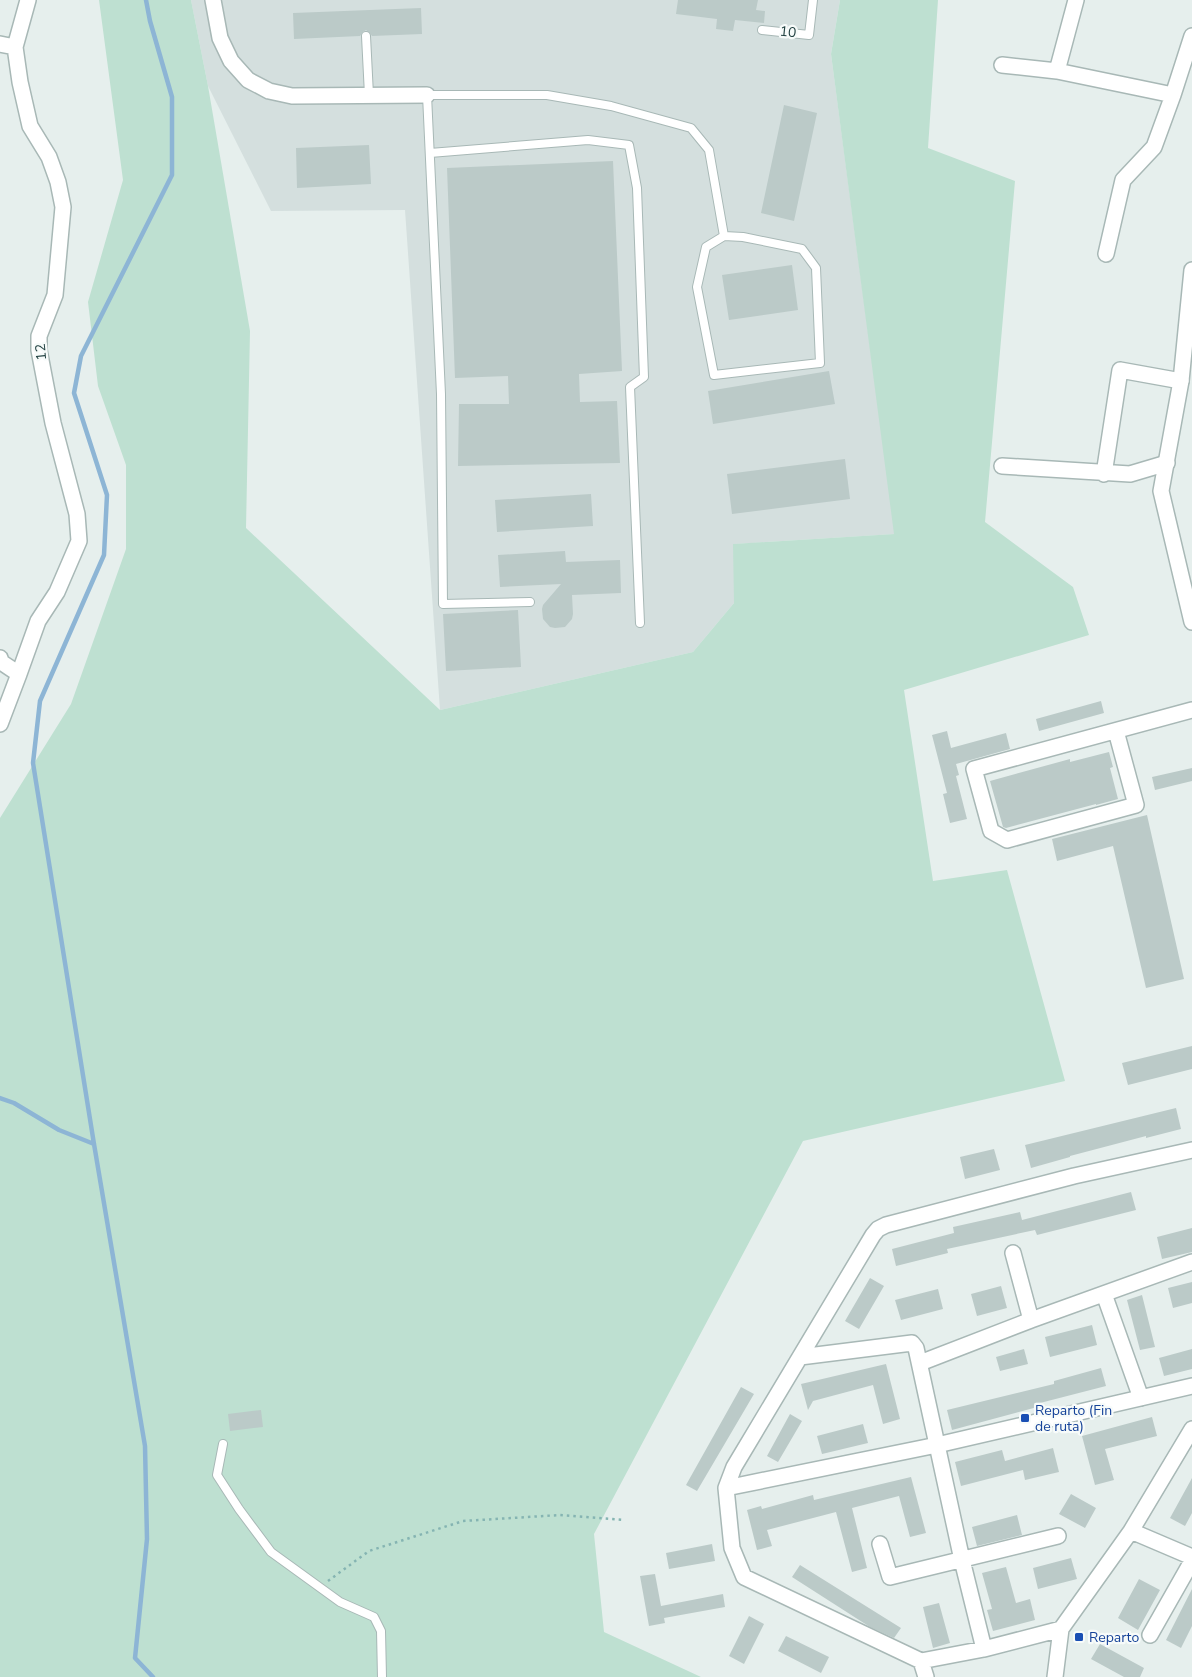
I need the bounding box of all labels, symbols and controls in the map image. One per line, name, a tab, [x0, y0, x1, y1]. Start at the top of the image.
street label: 10	[779, 22, 797, 42]
street label: 12	[31, 343, 51, 361]
place label: Reparto (Fin de ruta)	[1035, 1401, 1112, 1436]
marker: Reparto (Fin de ruta)	[1019, 1412, 1031, 1424]
place label: Reparto	[1089, 1628, 1139, 1647]
marker: Reparto	[1073, 1631, 1085, 1643]

